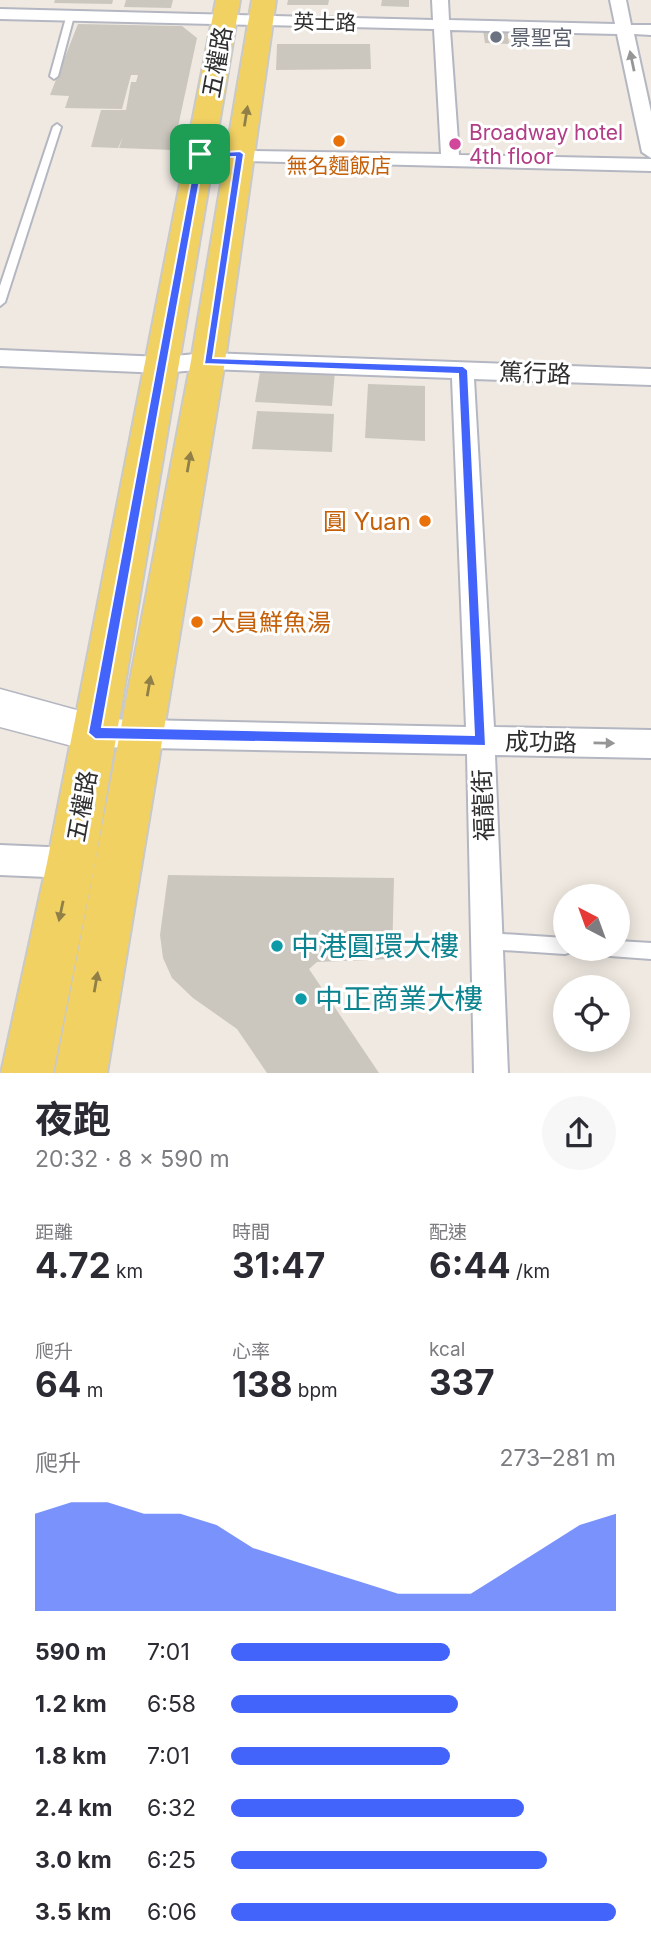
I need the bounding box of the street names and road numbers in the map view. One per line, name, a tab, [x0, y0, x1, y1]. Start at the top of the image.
street label: 英士路	[293, 9, 357, 35]
street label: 五權路	[196, 24, 238, 100]
street label: 篤行路	[499, 357, 571, 389]
street label: 成功路	[505, 727, 577, 757]
street label: 五權路	[61, 768, 103, 844]
street label: 福龍街	[467, 769, 499, 841]

